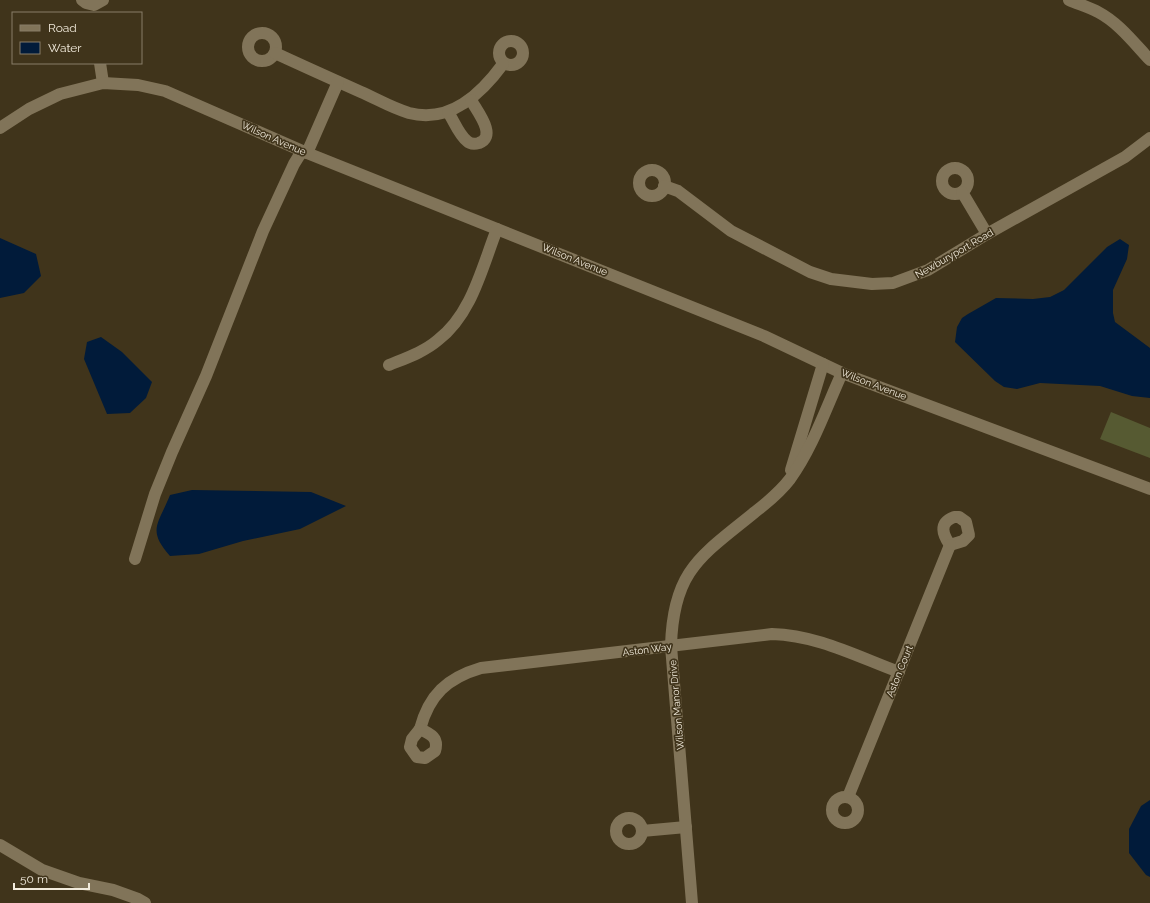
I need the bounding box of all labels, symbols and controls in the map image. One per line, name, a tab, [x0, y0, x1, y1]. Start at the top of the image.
legend	[12, 12, 142, 64]
text: Road	[48, 21, 77, 35]
text: Water	[48, 41, 82, 55]
street label: Wilson Avenue	[240, 119, 308, 158]
street label: Newburyport Road	[913, 227, 995, 280]
street label: Wilson Avenue	[541, 241, 609, 278]
street label: Wilson Avenue	[839, 367, 908, 402]
street label: Aston Way	[622, 641, 673, 658]
street label: Aston Court	[884, 643, 915, 699]
street label: Wilson Manor Drive	[667, 659, 686, 750]
scale bar	[14, 865, 89, 891]
text: 50 m	[20, 872, 48, 886]

